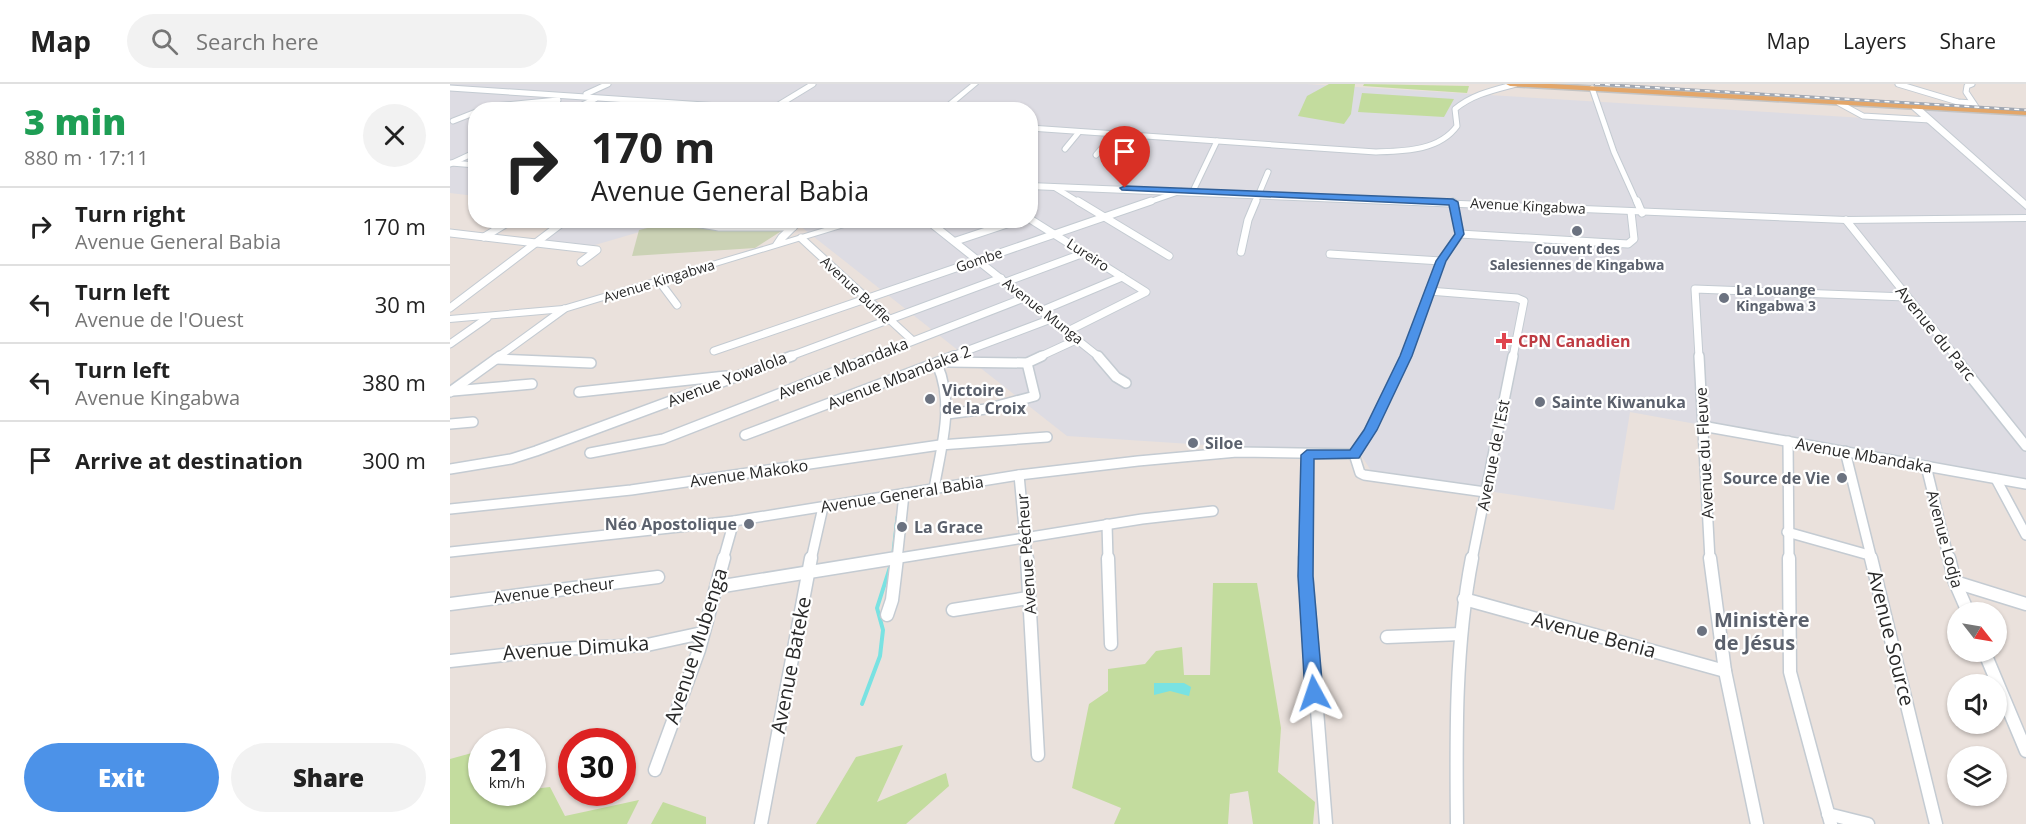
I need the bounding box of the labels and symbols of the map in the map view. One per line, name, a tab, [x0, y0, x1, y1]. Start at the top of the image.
pin	[1099, 126, 1150, 188]
street label: Avenue Kingabwa	[1470, 193, 1586, 218]
marker: Couvent des Salesiennes de Kingabwa	[1570, 224, 1584, 238]
street label: Lureiro	[1063, 234, 1113, 275]
place label: Couvent des Salesiennes de Kingabwa	[1490, 239, 1664, 274]
street label: Gombe	[953, 243, 1005, 276]
street label: Avenue Buffle	[817, 252, 896, 328]
street label: Avenue Kingabwa	[601, 255, 717, 307]
street label: Avenue Munga	[999, 273, 1088, 348]
place label: La Louange Kingabwa 3	[1736, 280, 1816, 315]
street label: Avenue du Parc	[1891, 281, 1981, 385]
marker: La Louange Kingabwa 3	[1717, 291, 1731, 305]
place label: CPN Canadien	[1518, 330, 1630, 352]
street label: Avenue Mbandaka	[775, 332, 911, 404]
marker: CPN Canadien	[1495, 332, 1513, 350]
street label: Avenue Mbandaka 2	[824, 339, 974, 415]
street label: Avenue Yowalola	[664, 346, 790, 412]
place label: Victoire de la Croix	[942, 379, 1027, 419]
street label: Avenue du Fleuve	[1690, 387, 1718, 519]
place label: Sainte Kiwanuka	[1552, 391, 1686, 413]
marker: Victoire de la Croix	[923, 392, 937, 406]
marker: Sainte Kiwanuka	[1533, 395, 1547, 409]
street label: Avenue de l'Est	[1471, 397, 1515, 512]
place label: Siloe	[1205, 432, 1243, 454]
street label: Avenue Mbandaka	[1794, 432, 1934, 478]
marker: Siloe	[1186, 436, 1200, 450]
street label: Avenue Makoko	[688, 454, 810, 492]
place label: Source de Vie	[1723, 467, 1830, 489]
street label: Avenue General Babia	[819, 470, 985, 518]
marker: Source de Vie	[1835, 471, 1849, 485]
street label: Avenue Lodja	[1921, 488, 1969, 590]
street label: Avenue Pécheur	[1011, 492, 1041, 615]
place label: Néo Apostolique	[605, 513, 737, 535]
place label: La Grace	[914, 516, 983, 538]
marker: Néo Apostolique	[742, 517, 756, 531]
marker: La Grace	[895, 520, 909, 534]
street label: Avenue Mubenga	[658, 564, 734, 727]
street label: Avenue Source	[1862, 567, 1921, 709]
street label: Avenue Pecheur	[492, 572, 616, 608]
street label: Avenue Bateke	[764, 594, 817, 736]
north arrow	[1947, 602, 2007, 662]
street label: Avenue Benia	[1529, 605, 1659, 664]
place label: Ministère de Jésus	[1714, 606, 1810, 656]
marker: Ministère de Jésus	[1695, 624, 1709, 638]
street label: Avenue Dimuka	[502, 629, 650, 666]
position arrow	[1282, 661, 1346, 725]
speed limit sign: 30	[558, 728, 636, 806]

